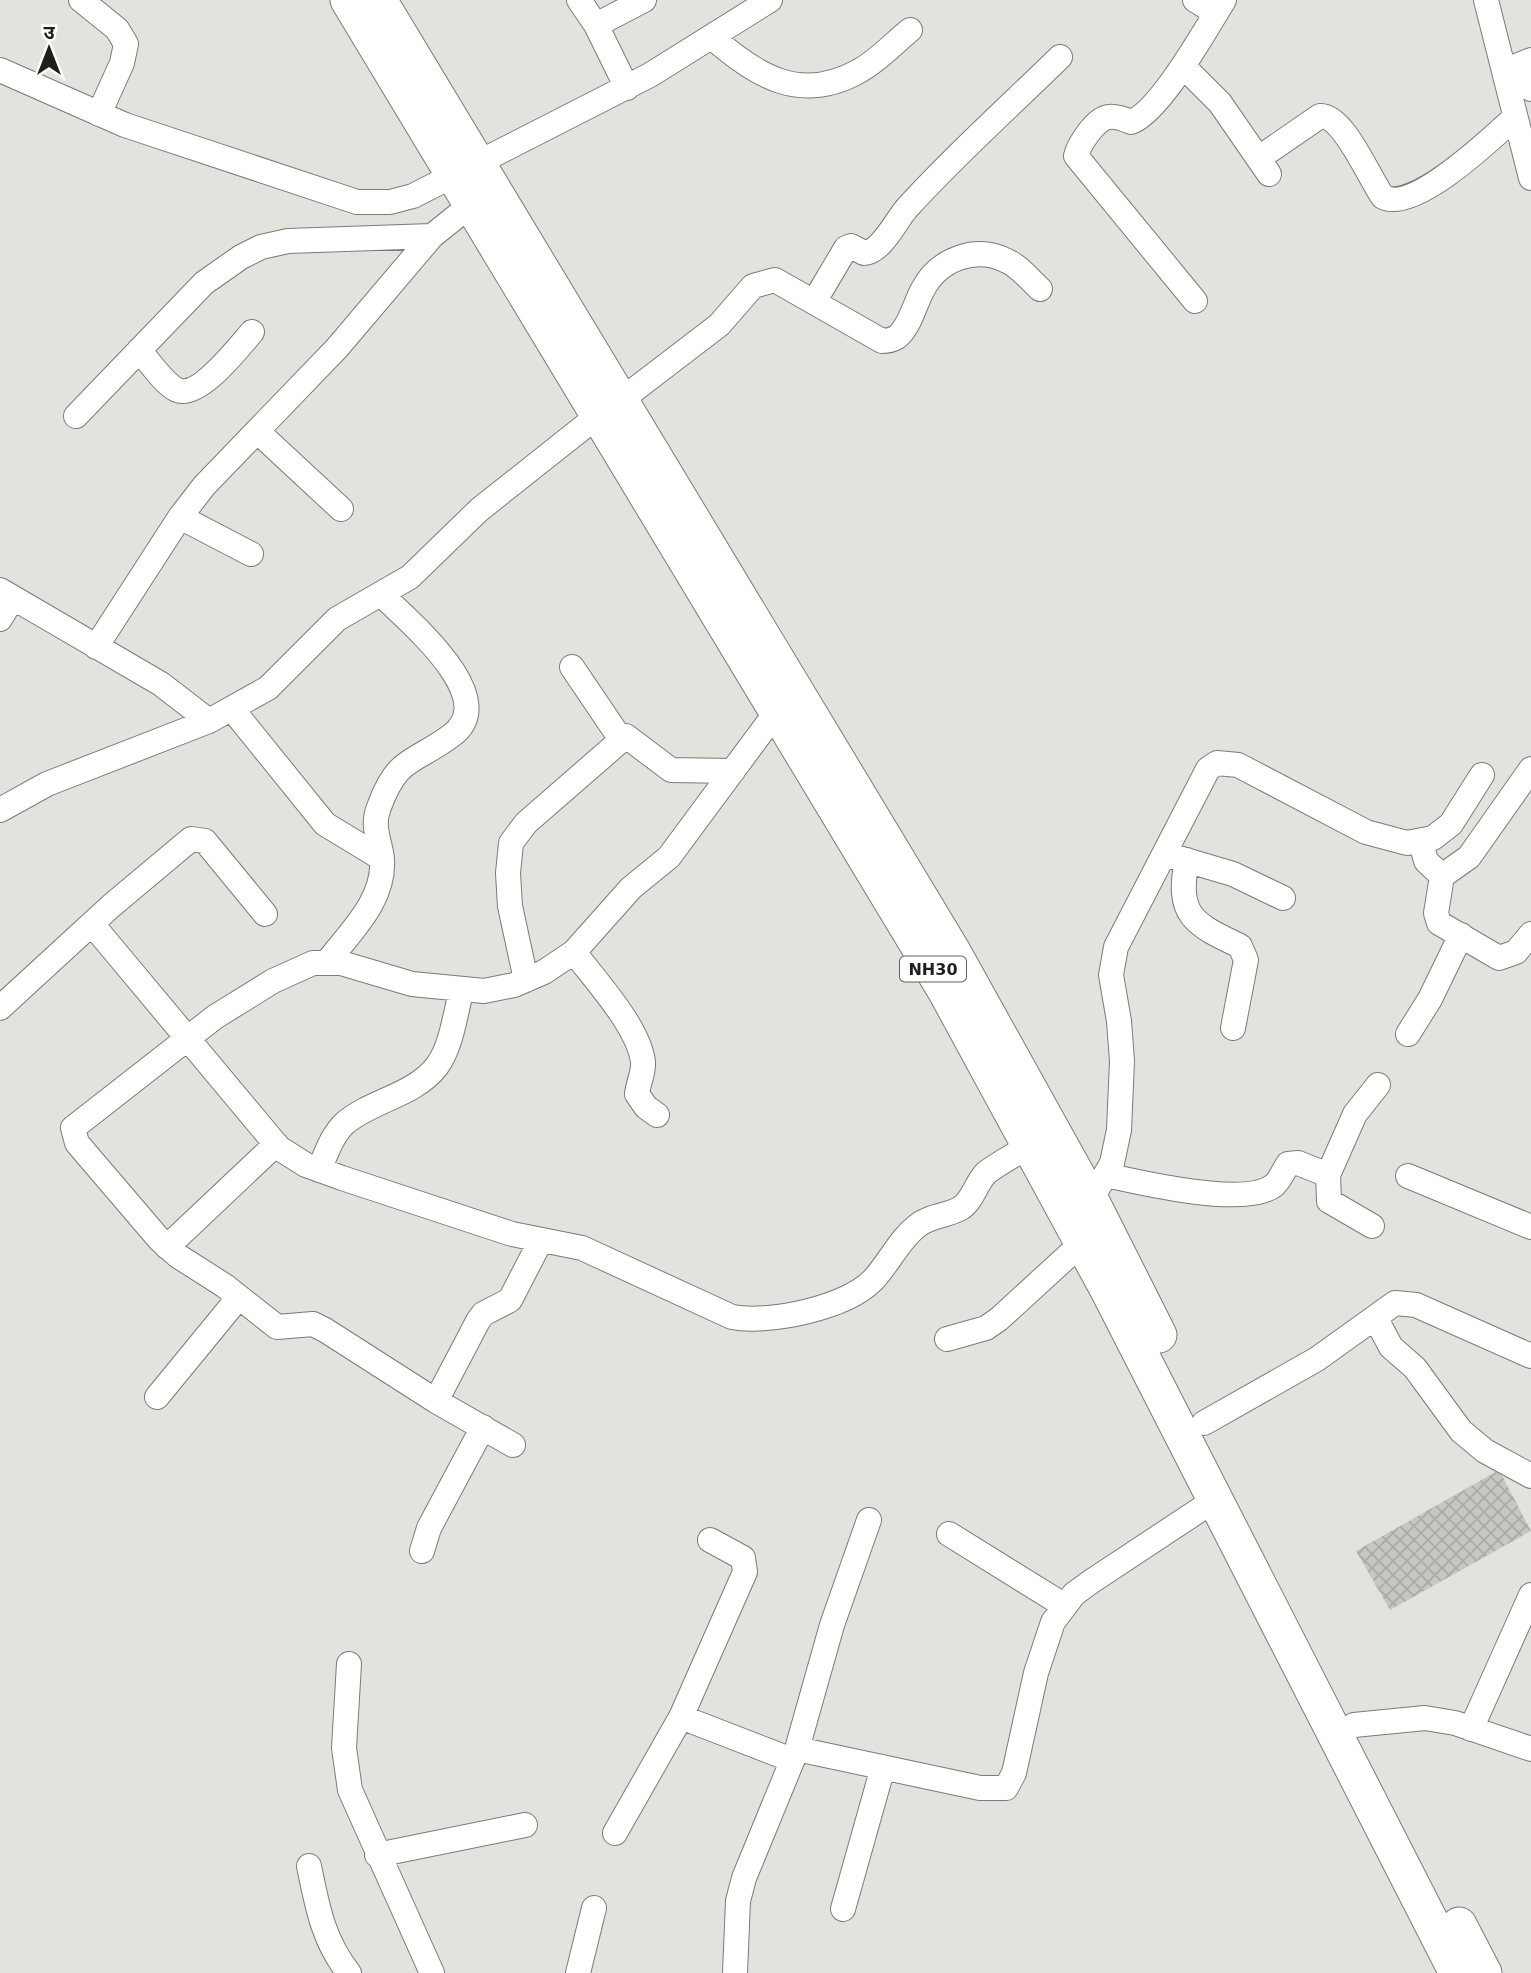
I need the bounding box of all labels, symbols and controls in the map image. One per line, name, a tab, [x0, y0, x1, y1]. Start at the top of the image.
north arrow	[14, 14, 84, 84]
text: उ	[43, 21, 55, 43]
road number: NH30	[900, 956, 966, 981]

